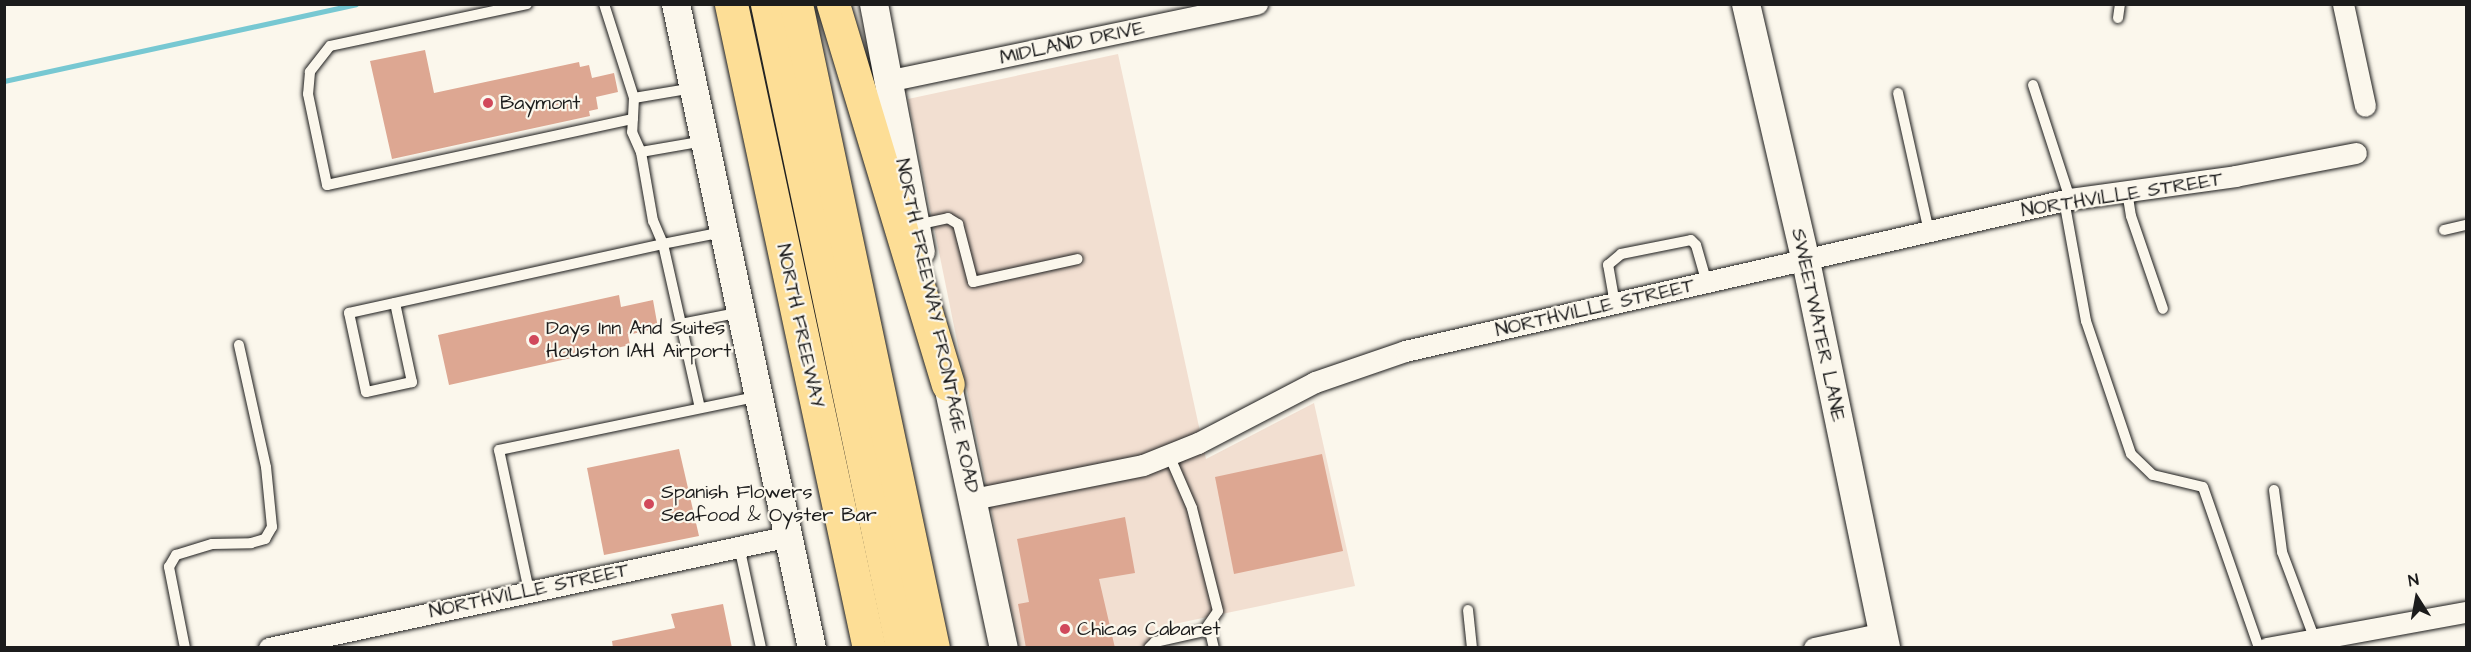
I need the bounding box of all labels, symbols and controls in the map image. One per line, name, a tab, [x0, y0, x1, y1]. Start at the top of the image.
street label: MIDLAND DRIVE	[997, 16, 1147, 70]
place label: Baymont	[500, 91, 580, 115]
marker: Baymont	[481, 96, 495, 110]
street label: NORTH FREEWAY FRONTAGE ROAD	[890, 157, 984, 495]
street label: NORTHVILLE STREET	[2020, 167, 2224, 223]
street label: SWEETWATER LANE	[1786, 226, 1850, 424]
street label: NORTH FREEWAY	[771, 242, 829, 410]
street label: NORTHVILLE STREET	[1493, 273, 1697, 343]
place label: Days Inn And Suites Houston IAH Airport	[546, 316, 731, 363]
marker: Days Inn And Suites Houston IAH Airport	[527, 333, 541, 347]
place label: Spanish Flowers Seafood & Oyster Bar	[661, 480, 877, 527]
marker: Spanish Flowers Seafood & Oyster Bar	[642, 497, 656, 511]
street label: NORTHVILLE STREET	[427, 558, 631, 624]
north arrow	[2387, 568, 2447, 628]
text: N	[2407, 569, 2421, 592]
place label: Chicas Cabaret	[1077, 617, 1221, 641]
marker: Chicas Cabaret	[1058, 622, 1072, 636]

